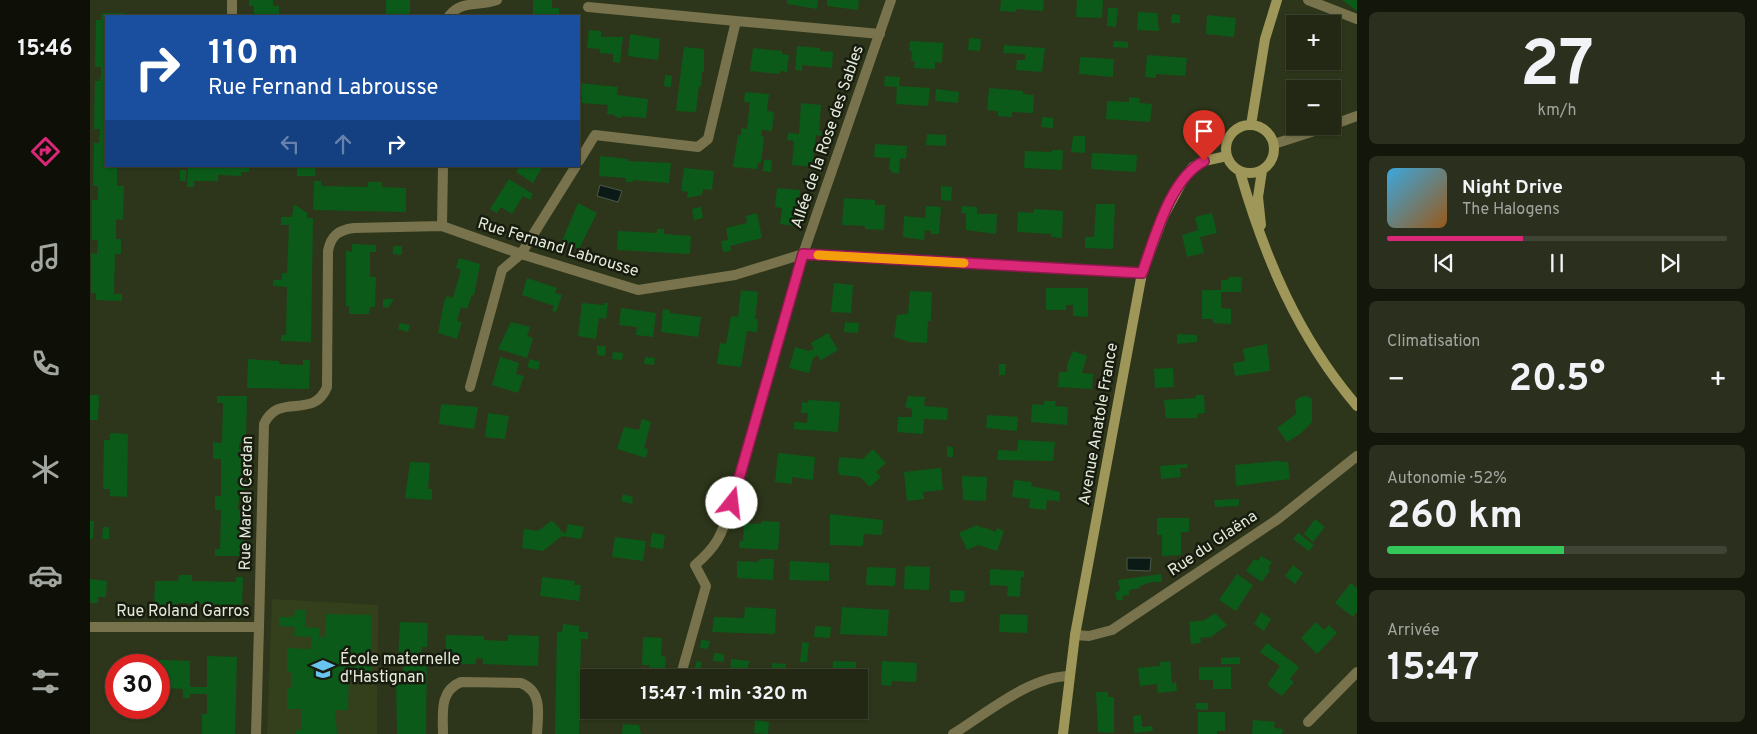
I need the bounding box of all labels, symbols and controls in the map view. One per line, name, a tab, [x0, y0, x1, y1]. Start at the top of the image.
map controls	[1286, 15, 1341, 135]
button: +	[1286, 15, 1341, 70]
text: 27	[1520, 27, 1594, 109]
text: 110 m	[208, 32, 298, 76]
icon: right	[125, 35, 190, 100]
text: 15:46	[17, 36, 73, 63]
street label: Allée de la Rose des Sables	[787, 43, 869, 231]
text: Rue Fernand Labrousse	[208, 75, 438, 102]
button: −	[1286, 80, 1341, 135]
text: km/h	[1538, 101, 1576, 121]
pin	[1183, 110, 1225, 161]
icon: arrive	[1190, 117, 1218, 145]
icon: left	[276, 130, 304, 158]
icon: ahead	[329, 130, 357, 158]
icon: right	[382, 130, 410, 158]
icon: directions	[28, 134, 63, 169]
text: Night Drive	[1462, 176, 1563, 200]
text: The Halogens	[1462, 200, 1560, 220]
street label: Rue Fernand Labrousse	[475, 214, 641, 282]
icon: music	[28, 240, 63, 275]
icon: previous	[1430, 249, 1458, 277]
icon: pause	[1543, 249, 1571, 277]
icon: next	[1656, 249, 1684, 277]
text: Climatisation	[1387, 332, 1480, 352]
street label: Avenue Anatole France	[1075, 341, 1123, 507]
icon: phone	[28, 346, 63, 381]
text: 20.5°	[1509, 356, 1605, 405]
text: −	[1387, 363, 1405, 399]
text: +	[1709, 363, 1727, 399]
street label: Rue Marcel Cerdan	[236, 435, 258, 571]
icon: climate	[28, 452, 63, 487]
text: Autonomie · 52%	[1387, 469, 1507, 489]
position arrow	[705, 476, 757, 528]
text: 260 km	[1387, 493, 1523, 542]
street label: Rue du Glaëna	[1164, 507, 1262, 581]
icon: car	[28, 558, 63, 593]
street label: Rue Roland Garros	[116, 602, 250, 622]
text: Arrivée	[1387, 621, 1440, 641]
text: 15:47	[1387, 645, 1479, 694]
place label: École maternelle d'Hastignan	[340, 648, 460, 688]
speed limit sign: 30	[105, 654, 170, 719]
school or university icon: École maternelle d'Hastignan	[310, 656, 336, 682]
icon: filters	[28, 664, 63, 699]
text: 15:47 · 1 min · 320 m	[640, 682, 808, 706]

